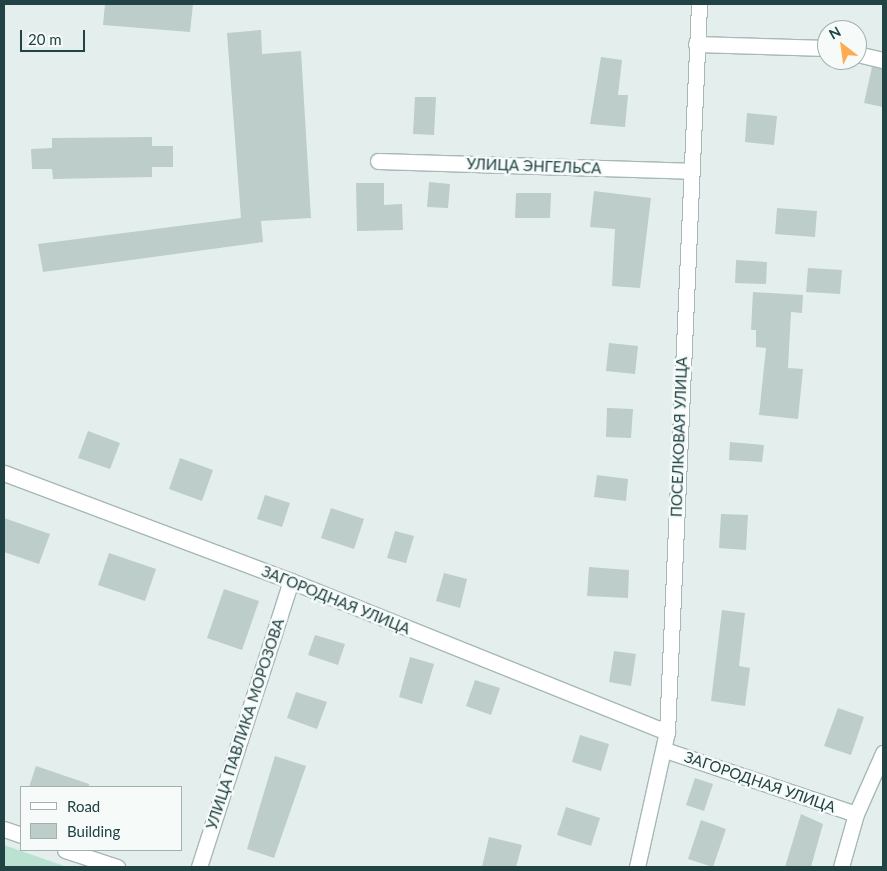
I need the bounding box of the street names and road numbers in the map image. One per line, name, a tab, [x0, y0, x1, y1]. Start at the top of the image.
street label: УЛИЦА ЭНГЕЛЬСА	[466, 155, 602, 177]
street label: ПОСЕЛКОВАЯ УЛИЦА	[667, 357, 691, 517]
street label: ЗАГОРОДНАЯ УЛИЦА	[259, 562, 413, 638]
street label: УЛИЦА ПАВЛИКА МОРОЗОВА	[202, 616, 288, 832]
street label: ЗАГОРОДНАЯ УЛИЦА	[682, 748, 838, 816]

